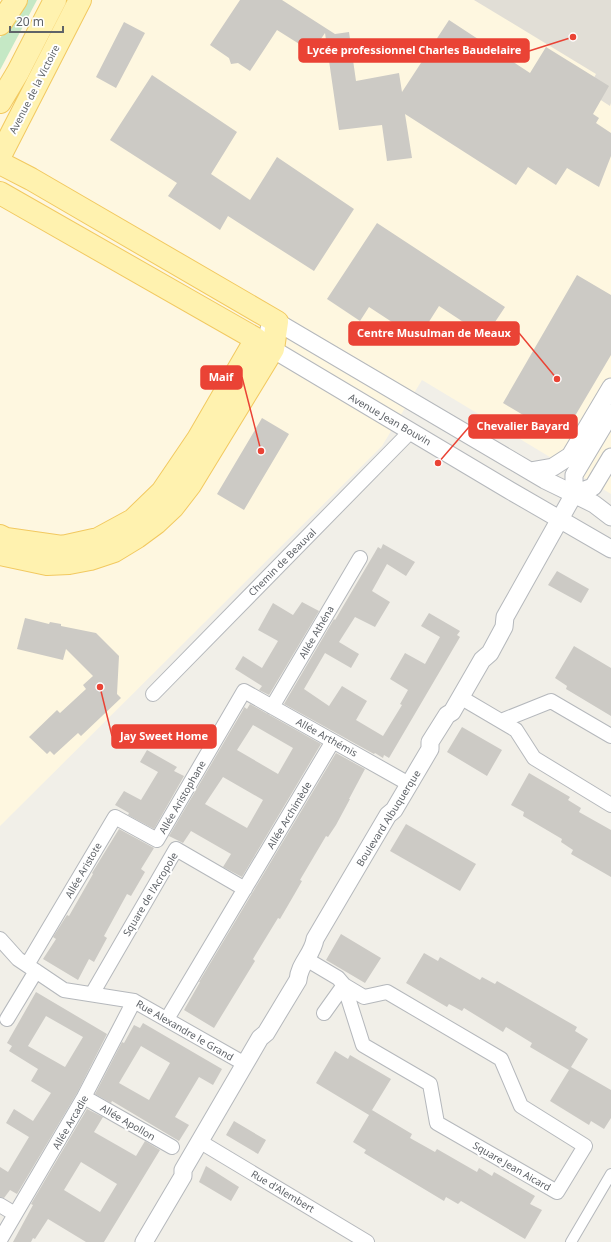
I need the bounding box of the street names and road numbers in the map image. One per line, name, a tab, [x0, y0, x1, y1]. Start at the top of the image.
street label: Avenue de la Victoire	[5, 42, 63, 136]
street label: Avenue Jean Bouvin	[346, 390, 434, 448]
street label: Chemin de Beauval	[245, 525, 319, 599]
street label: Allée Athéna	[295, 603, 337, 661]
street label: Allée Arthémis	[294, 714, 360, 760]
street label: Allée Aristophane	[155, 757, 209, 836]
street label: Boulevard Albuquerque	[353, 767, 424, 869]
street label: Allée Archimède	[263, 778, 315, 851]
street label: Allée Aristote	[61, 839, 105, 900]
street label: Square de l'Acropole	[119, 849, 181, 939]
street label: Rue Alexandre le Grand	[134, 996, 236, 1064]
street label: Allée Arcadie	[49, 1092, 91, 1152]
street label: Allée Apollon	[98, 1101, 158, 1143]
street label: Square Jean Aicard	[470, 1138, 554, 1194]
street label: Rue d'Alembert	[249, 1166, 318, 1216]

